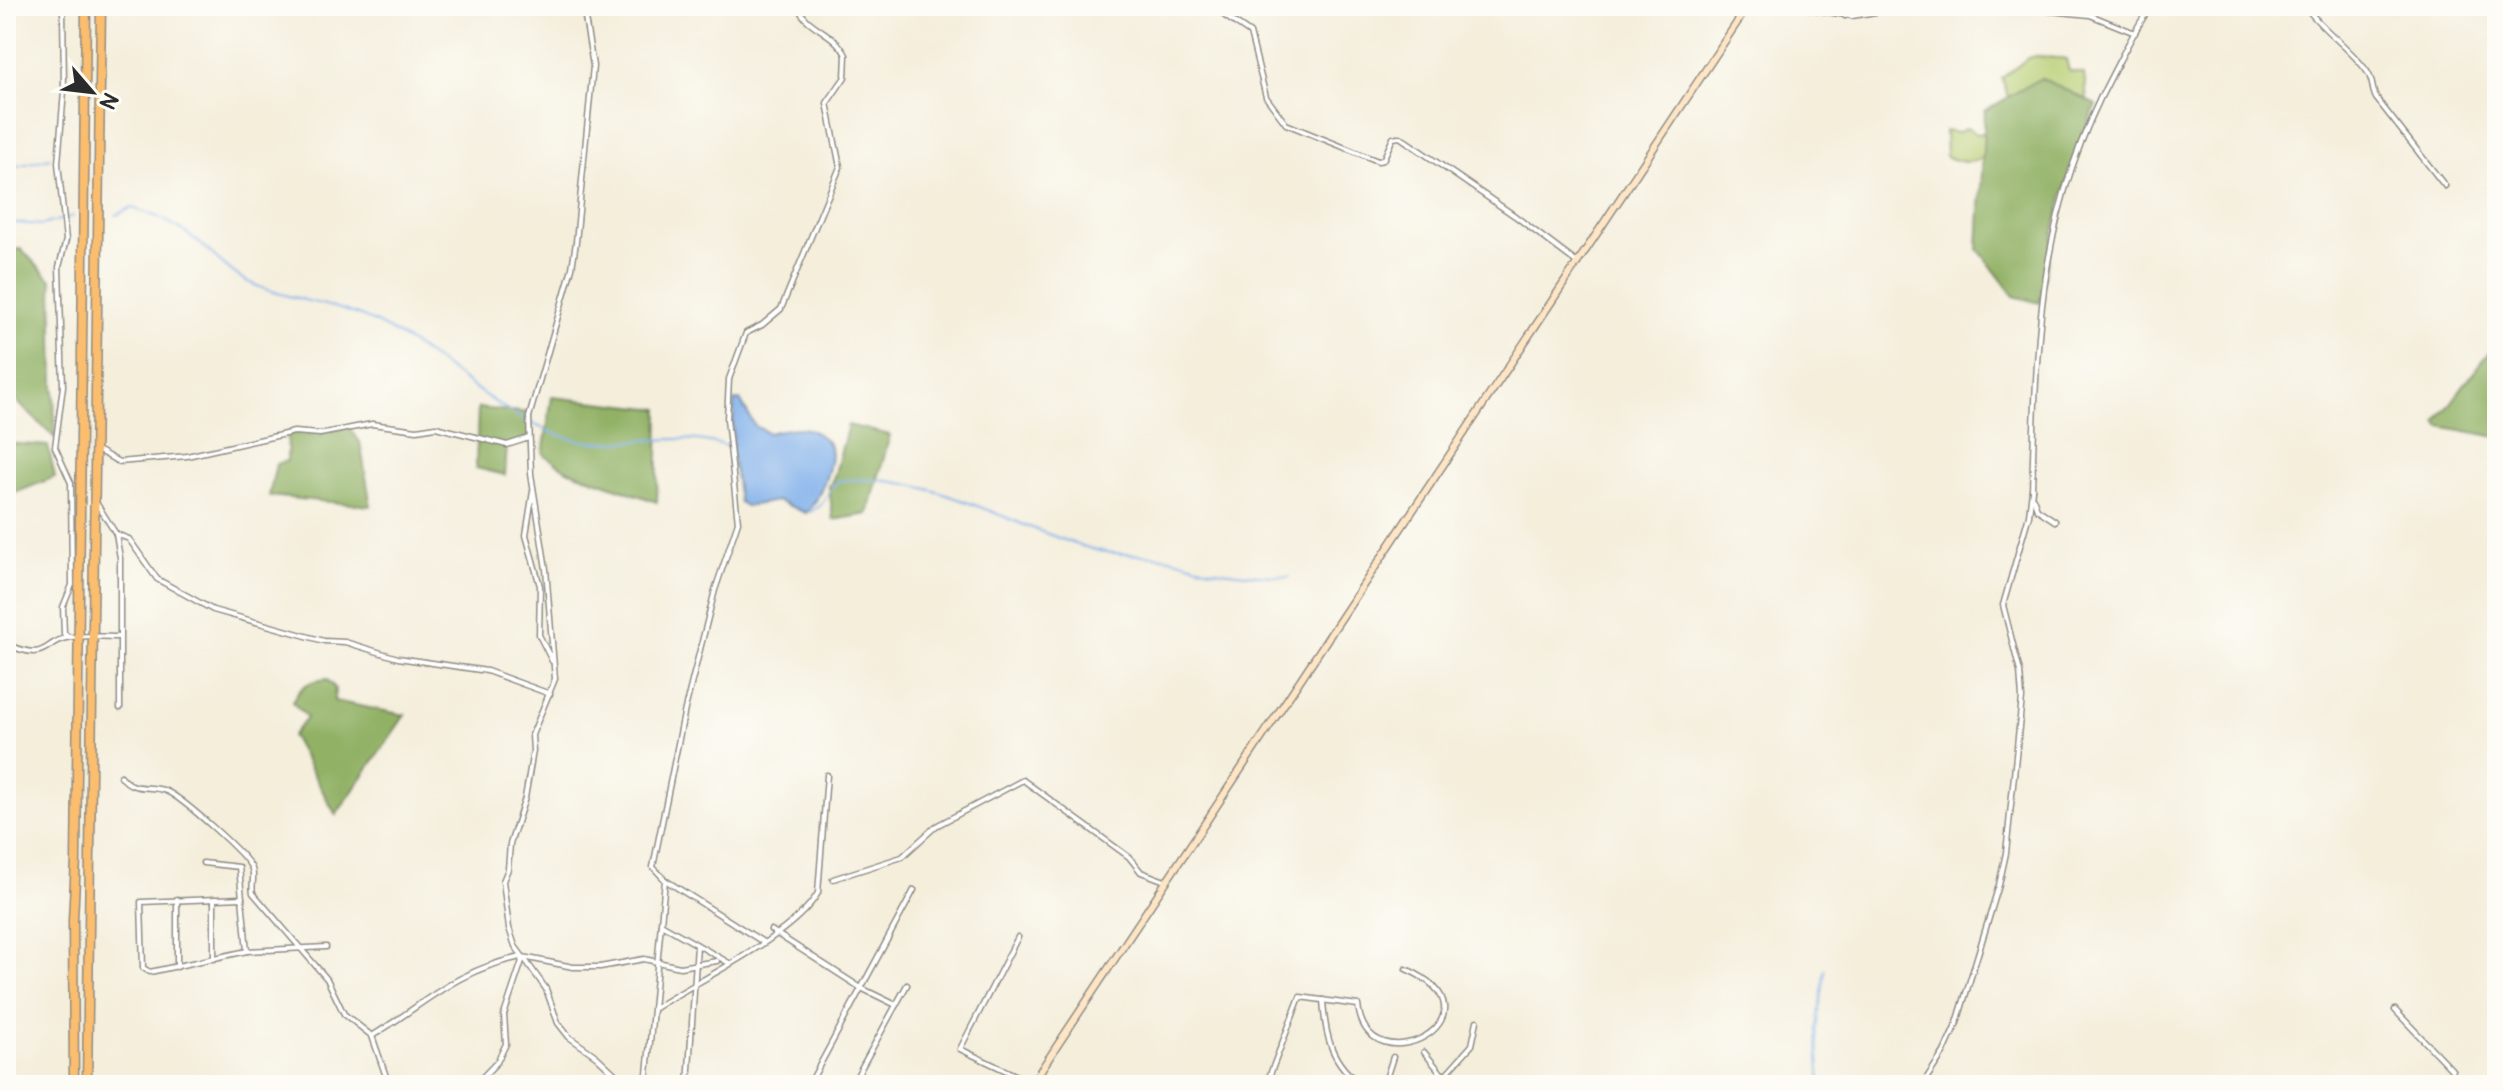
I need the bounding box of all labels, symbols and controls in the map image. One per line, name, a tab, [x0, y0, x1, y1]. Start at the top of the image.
north arrow	[52, 52, 132, 132]
text: N	[93, 88, 125, 114]

